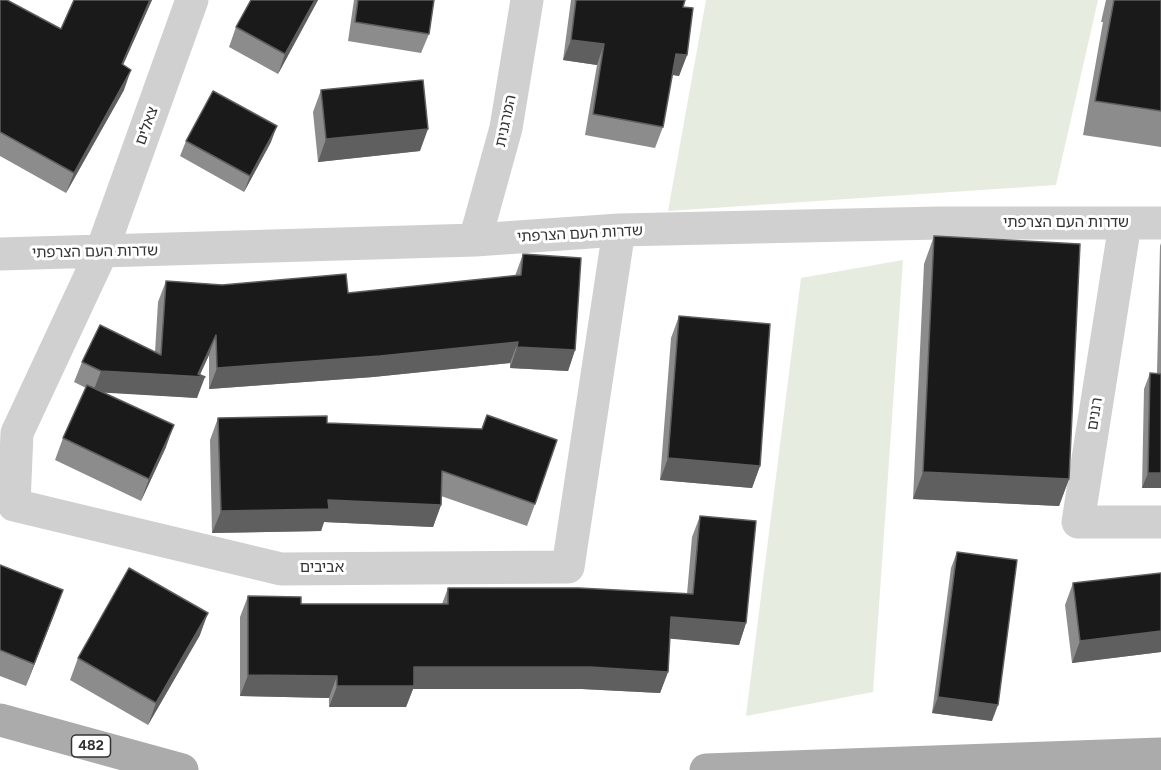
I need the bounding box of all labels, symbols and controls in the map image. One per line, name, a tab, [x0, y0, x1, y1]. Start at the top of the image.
street label: המרגנית	[492, 93, 520, 149]
street label: צאלים	[132, 104, 162, 148]
street label: שדרות העם הצרפתי	[1003, 214, 1129, 232]
street label: שדרות העם הצרפתי	[517, 222, 643, 246]
street label: שדרות העם הצרפתי	[32, 242, 158, 262]
street label: רננים	[1084, 396, 1106, 432]
street label: אביבים	[300, 559, 344, 577]
road number: 482	[72, 735, 110, 757]

